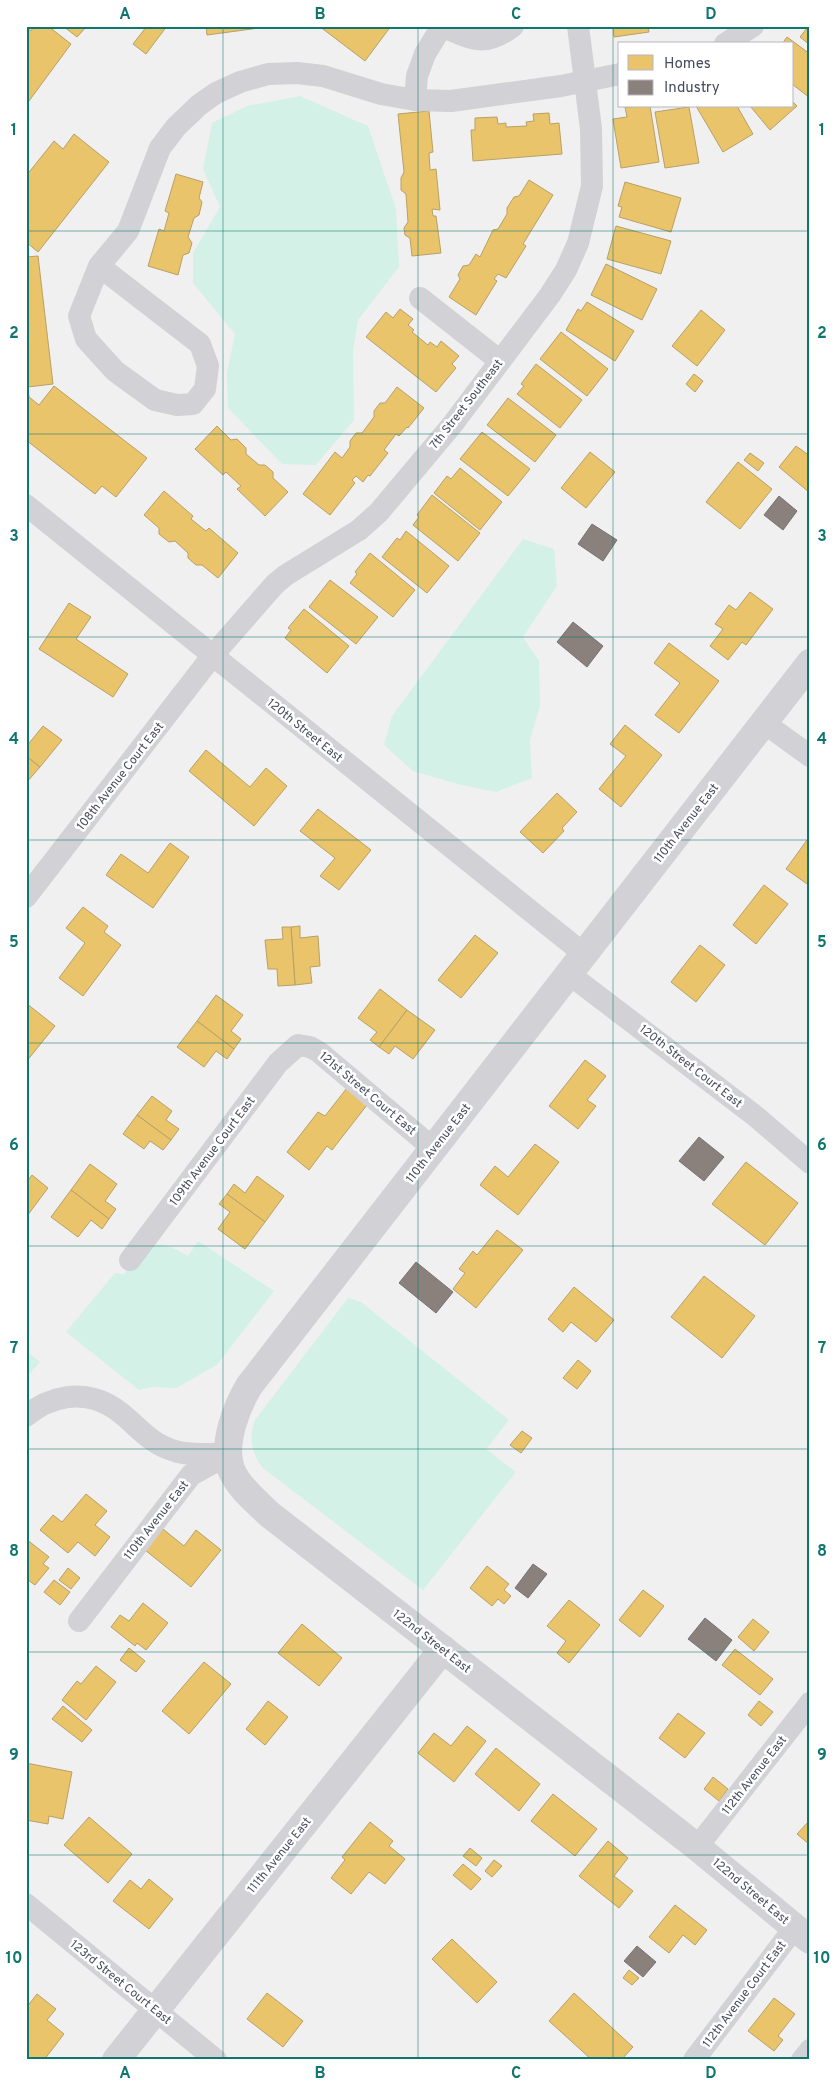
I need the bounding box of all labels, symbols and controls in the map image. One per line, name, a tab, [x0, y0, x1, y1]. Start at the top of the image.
text: A	[119, 5, 131, 25]
text: B	[314, 5, 326, 25]
text: C	[511, 5, 521, 25]
text: D	[705, 5, 717, 25]
legend	[618, 42, 794, 108]
text: Homes	[664, 55, 711, 74]
text: Industry	[664, 79, 720, 98]
text: 1	[11, 121, 17, 141]
text: 1	[819, 121, 825, 141]
text: 2	[9, 324, 19, 344]
text: 2	[817, 324, 827, 344]
street label: 7th Street Southeast	[427, 356, 507, 453]
text: 3	[9, 527, 19, 547]
text: 3	[817, 527, 827, 547]
street label: 120th Street East	[263, 695, 345, 766]
street label: 108th Avenue Court East	[74, 719, 168, 834]
text: 4	[9, 730, 19, 750]
text: 4	[817, 730, 827, 750]
street label: 110th Avenue East	[651, 781, 723, 867]
text: 5	[9, 933, 19, 953]
text: 5	[817, 933, 827, 953]
street label: 120th Street Court East	[636, 1022, 745, 1112]
street label: 121st Street Court East	[316, 1048, 419, 1139]
street label: 109th Avenue Court East	[166, 1094, 259, 1209]
street label: 110th Avenue East	[403, 1101, 475, 1187]
text: 6	[9, 1136, 19, 1156]
text: 6	[817, 1136, 827, 1156]
text: 7	[10, 1339, 18, 1359]
text: 7	[818, 1339, 826, 1359]
street label: 110th Avenue East	[121, 1478, 193, 1564]
text: 8	[9, 1542, 19, 1562]
text: 8	[817, 1542, 827, 1562]
street label: 122nd Street East	[389, 1606, 474, 1677]
street label: 112th Avenue East	[719, 1733, 791, 1818]
text: 9	[9, 1746, 19, 1766]
text: 9	[817, 1746, 827, 1766]
street label: 111th Avenue East	[244, 1814, 315, 1897]
street label: 122nd Street East	[709, 1855, 792, 1928]
street label: 123rd Street Court East	[66, 1937, 174, 2029]
street label: 112th Avenue Court East	[699, 1938, 790, 2051]
text: 10	[6, 1949, 22, 1969]
text: 10	[814, 1949, 830, 1969]
text: A	[119, 2064, 131, 2084]
text: B	[314, 2064, 326, 2084]
text: C	[511, 2064, 521, 2084]
text: D	[705, 2064, 717, 2084]

